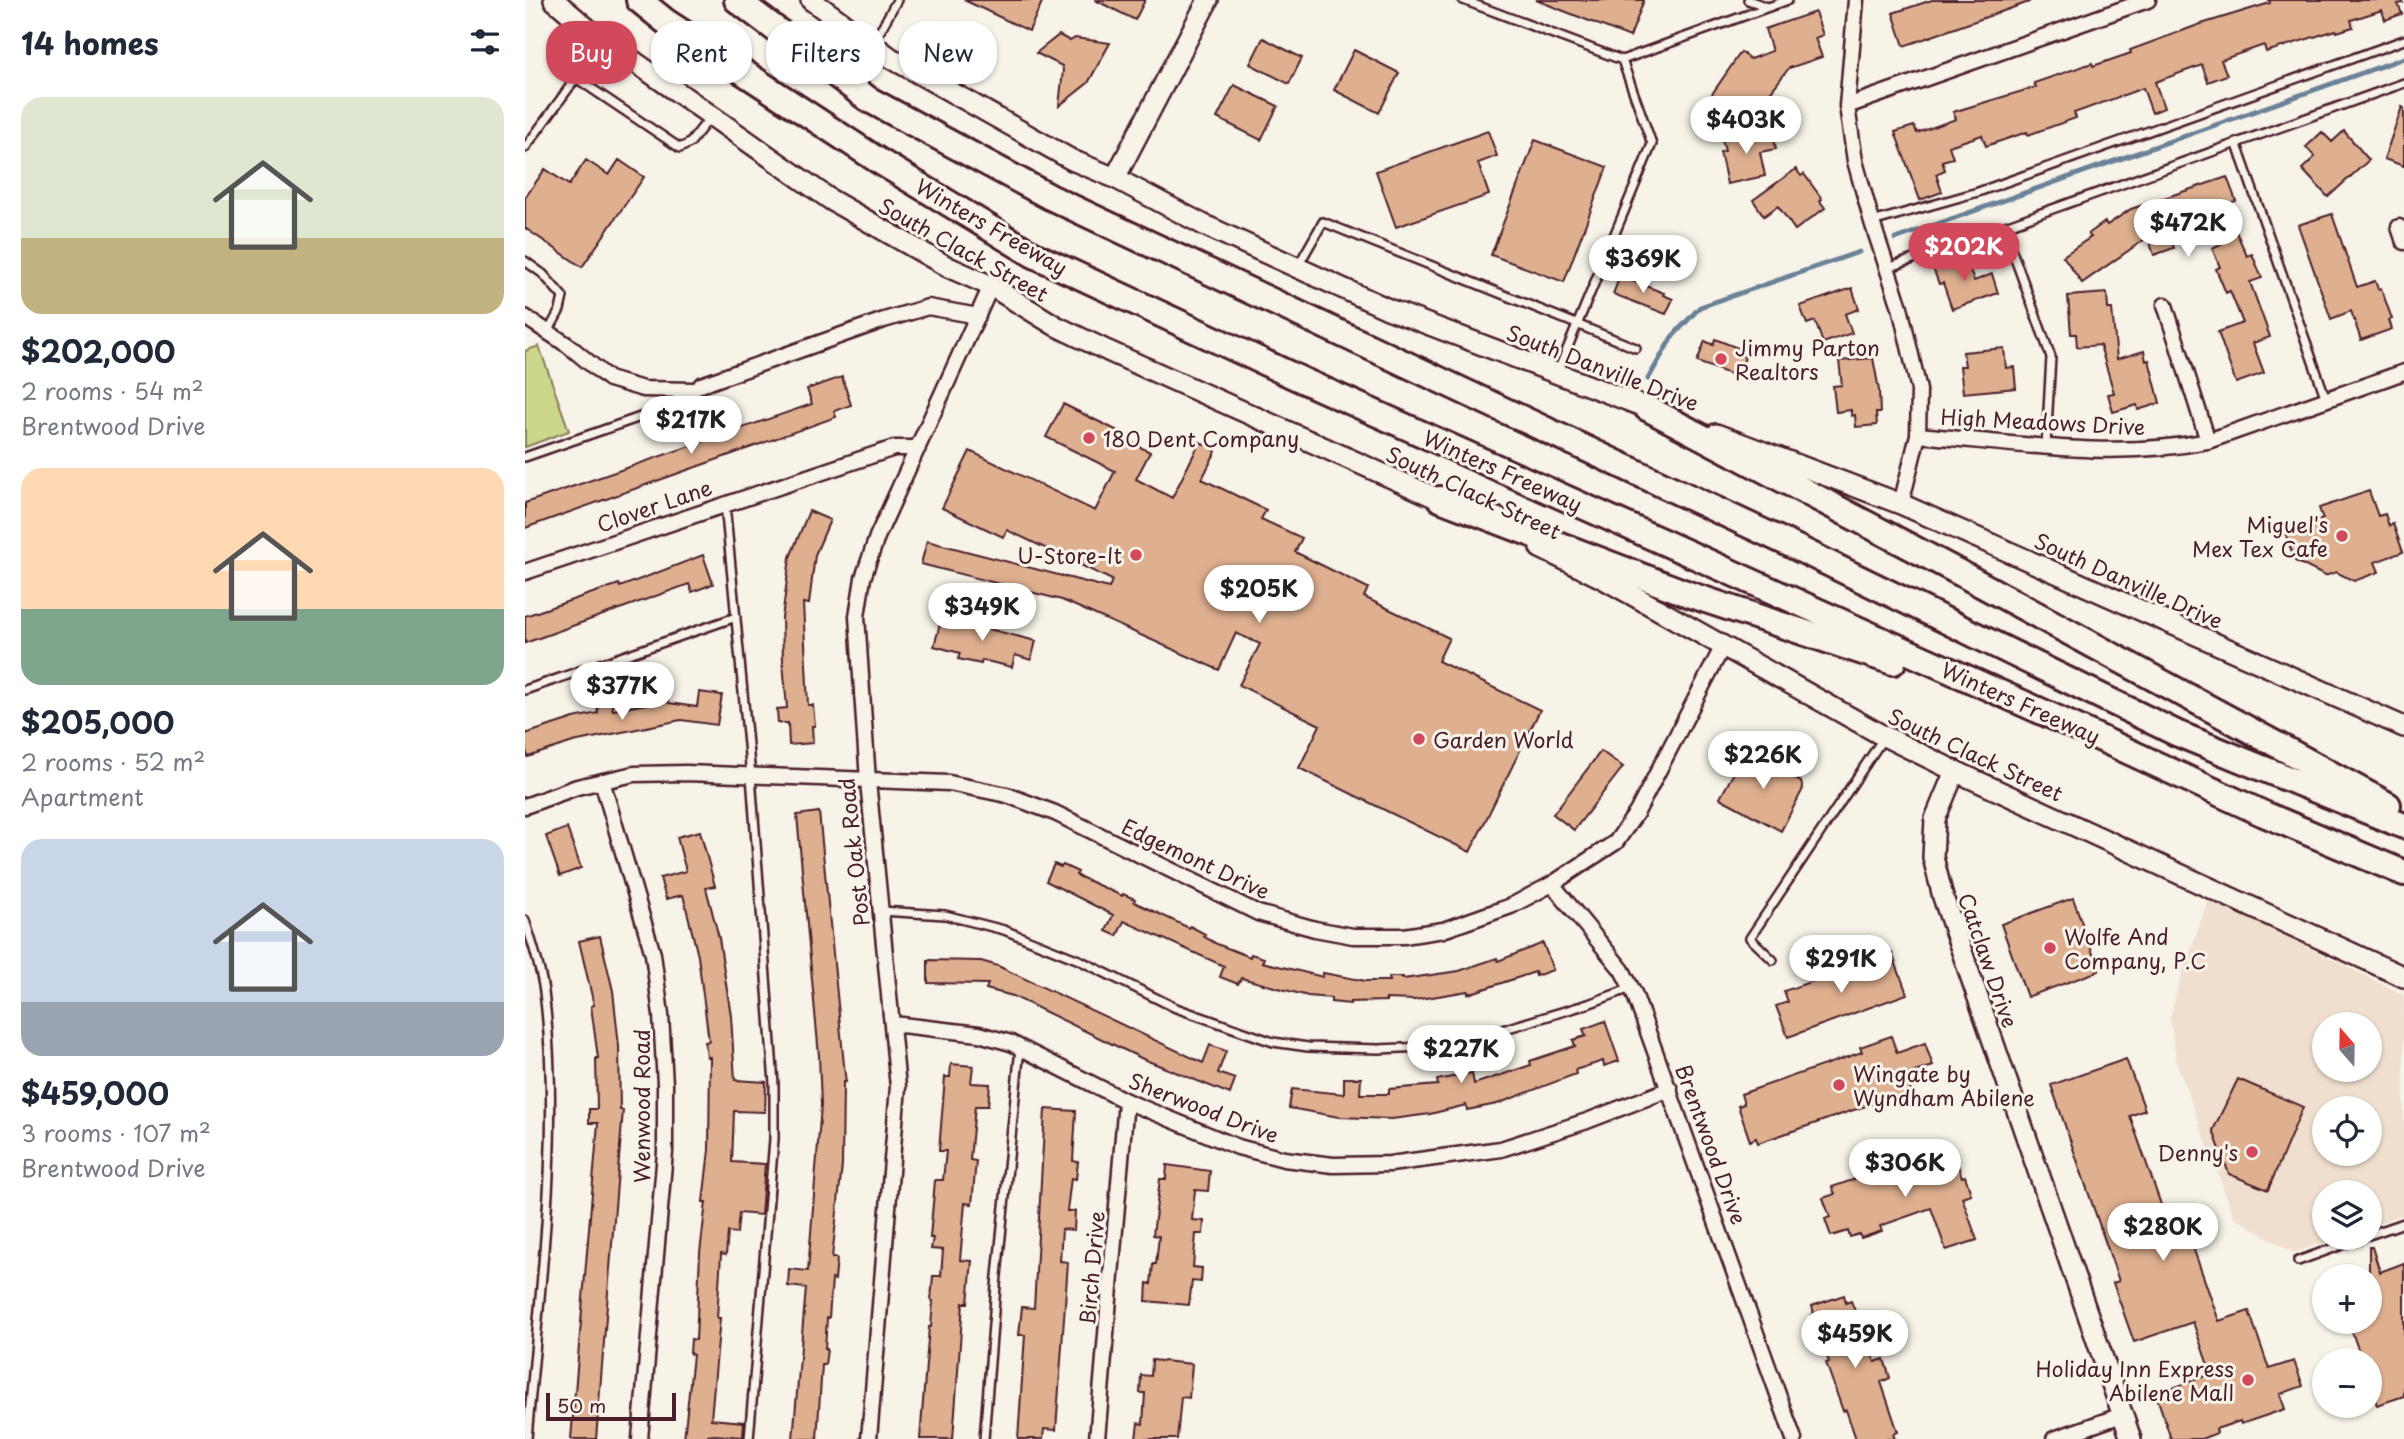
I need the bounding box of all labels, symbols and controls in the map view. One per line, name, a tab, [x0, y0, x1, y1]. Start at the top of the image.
text: 14 homes	[21, 20, 159, 65]
chip: Buy	[546, 21, 637, 84]
chip: Rent	[651, 21, 752, 84]
chip: Filters	[766, 21, 885, 84]
chip: New	[899, 21, 997, 84]
icon: filters	[466, 23, 504, 61]
pin: $403K	[1697, 96, 1795, 156]
text: $403K	[1706, 101, 1786, 136]
icon: home	[200, 142, 326, 268]
street label: Winters Freeway	[910, 169, 1074, 283]
street label: South Clack Street	[873, 189, 1055, 309]
pin: $472K	[2139, 200, 2237, 259]
text: $472K	[2150, 204, 2226, 239]
pin: $202K	[1915, 224, 2013, 283]
text: $202K	[1925, 228, 2003, 263]
pin: $369K	[1594, 236, 1692, 295]
text: $369K	[1605, 240, 1681, 275]
street label: South Danville Drive	[1502, 316, 1704, 418]
text: $202,000	[21, 328, 176, 373]
place label: Jimmy Parton Realtors	[1735, 331, 1880, 387]
marker: Jimmy Parton Realtors	[1713, 351, 1729, 367]
text: 2 rooms · 54 m²	[21, 373, 204, 408]
pin: $217K	[642, 396, 740, 456]
street label: High Meadows Drive	[1940, 400, 2146, 442]
text: $217K	[656, 401, 726, 436]
text: Brentwood Drive	[21, 408, 205, 443]
street label: Winters Freeway	[1418, 421, 1588, 519]
place label: 180 Dent Company	[1103, 422, 1299, 454]
marker: 180 Dent Company	[1081, 430, 1097, 446]
street label: South Clack Street	[1381, 437, 1567, 547]
street label: Clover Lane	[592, 470, 716, 540]
place label: Miguel's Mex Tex Cafe	[2192, 508, 2328, 564]
icon: home	[200, 513, 326, 639]
street label: South Danville Drive	[2030, 524, 2228, 636]
marker: Miguel's Mex Tex Cafe	[2334, 528, 2350, 544]
place label: U-Store-It	[1017, 539, 1122, 571]
marker: U-Store-It	[1128, 547, 1144, 563]
pin: $205K	[1210, 566, 1308, 625]
text: $205K	[1220, 570, 1298, 605]
pin: $349K	[933, 584, 1031, 643]
text: $349K	[944, 588, 1020, 623]
street label: Winters Freeway	[1936, 653, 2106, 751]
pin: $377K	[573, 662, 671, 722]
text: $377K	[586, 667, 658, 702]
text: $205,000	[21, 699, 175, 744]
street label: South Clack Street	[1883, 699, 2069, 809]
place label: Garden World	[1433, 723, 1574, 755]
marker: Garden World	[1411, 731, 1427, 747]
pin: $226K	[1714, 732, 1812, 791]
text: $226K	[1724, 736, 1802, 771]
text: 2 rooms · 52 m²	[21, 744, 205, 779]
street label: Post Oak Road	[829, 776, 877, 928]
text: Apartment	[21, 779, 144, 814]
street label: Edgemont Drive	[1117, 810, 1275, 906]
icon: home	[200, 884, 326, 1010]
street label: Catclaw Drive	[1951, 888, 2027, 1032]
place label: Wolfe And Company, P.C	[2064, 920, 2206, 976]
pin: $291K	[1792, 936, 1890, 995]
text: $291K	[1805, 940, 1877, 975]
marker: Wolfe And Company, P.C	[2042, 940, 2058, 956]
north arrow	[2312, 1012, 2382, 1082]
map controls	[2312, 1012, 2382, 1418]
pin: $227K	[1412, 1026, 1510, 1085]
street label: Wenwood Road	[625, 1029, 657, 1183]
text: $227K	[1423, 1030, 1499, 1065]
place label: Wingate by Wyndham Abilene	[1853, 1057, 2035, 1113]
street label: Brentwood Drive	[1668, 1059, 1756, 1229]
street label: Sherwood Drive	[1124, 1064, 1284, 1150]
text: $459,000	[21, 1070, 169, 1115]
marker: Wingate by Wyndham Abilene	[1831, 1077, 1847, 1093]
button: locate	[2312, 1096, 2382, 1166]
text: 3 rooms · 107 m²	[21, 1115, 211, 1150]
place label: Denny's	[2157, 1136, 2238, 1168]
pin: $306K	[1856, 1140, 1954, 1199]
text: $306K	[1865, 1144, 1945, 1179]
marker: Denny's	[2244, 1144, 2260, 1160]
text: Brentwood Drive	[21, 1150, 205, 1185]
button: layers	[2312, 1180, 2382, 1250]
pin: $280K	[2114, 1204, 2212, 1263]
text: $280K	[2123, 1208, 2203, 1243]
street label: Birch Drive	[1070, 1210, 1112, 1326]
button: +	[2312, 1264, 2382, 1334]
pin: $459K	[1806, 1310, 1904, 1370]
text: $459K	[1817, 1315, 1893, 1350]
button: −	[2312, 1348, 2382, 1418]
place label: Holiday Inn Express Abilene Mall	[2036, 1352, 2234, 1408]
marker: Holiday Inn Express Abilene Mall	[2240, 1372, 2256, 1388]
scale bar	[546, 1390, 675, 1422]
text: 50 m	[557, 1391, 606, 1419]

